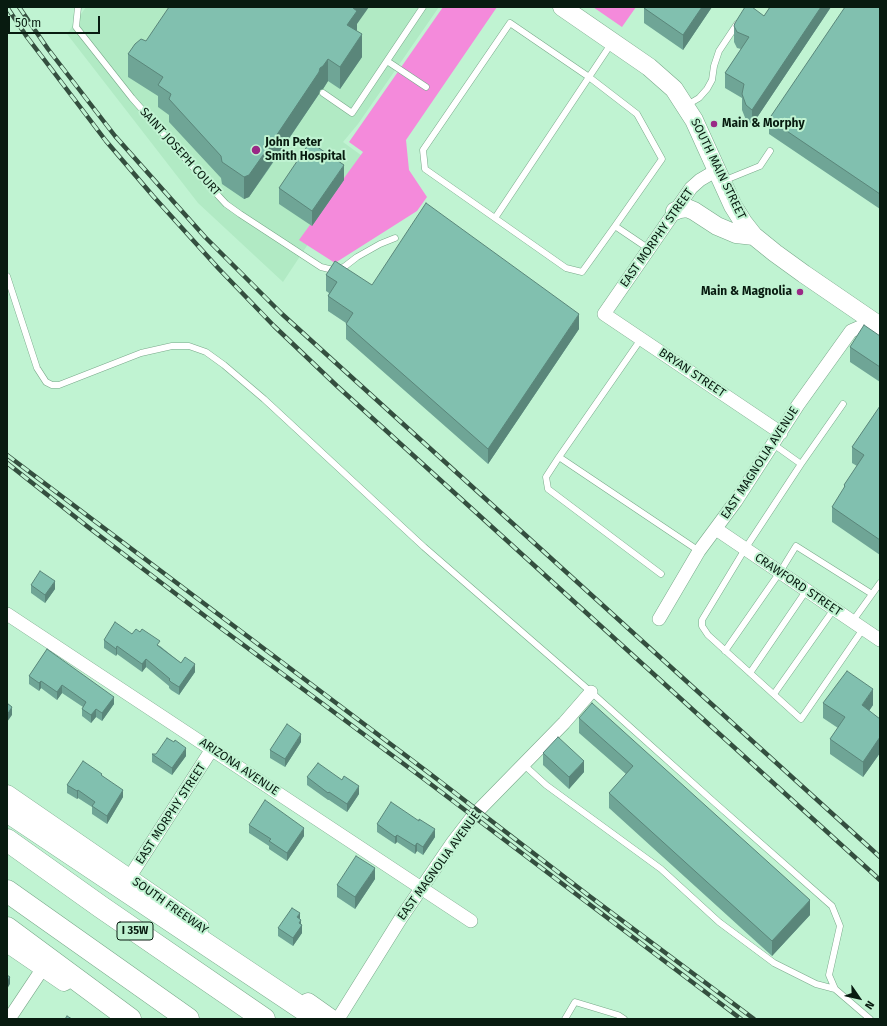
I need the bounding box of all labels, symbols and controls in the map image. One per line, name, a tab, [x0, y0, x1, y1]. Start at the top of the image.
scale bar	[10, 8, 102, 34]
text: 50 m	[15, 16, 41, 30]
street label: SAINT JOSEPH COURT	[137, 105, 223, 199]
street label: SOUTH MAIN STREET	[687, 116, 749, 222]
place label: Main & Morphy	[722, 117, 805, 131]
marker: Main & Morphy	[709, 119, 719, 129]
place label: John Peter Smith Hospital	[265, 136, 346, 164]
marker: John Peter Smith Hospital	[250, 144, 262, 156]
street label: EAST MORPHY STREET	[617, 186, 697, 290]
place label: Main & Magnolia	[701, 285, 792, 299]
marker: Main & Magnolia	[795, 287, 805, 297]
street label: BRYAN STREET	[656, 345, 728, 401]
street label: EAST MAGNOLIA AVENUE	[718, 404, 802, 522]
street label: CRAWFORD STREET	[752, 551, 844, 619]
street label: ARIZONA AVENUE	[197, 735, 281, 799]
street label: EAST MORPHY STREET	[133, 761, 209, 867]
street label: EAST MAGNOLIA AVENUE	[395, 809, 483, 923]
street label: SOUTH FREEWAY	[129, 875, 211, 937]
road number: I 35W	[117, 922, 153, 940]
north arrow	[839, 978, 879, 1018]
text: N	[862, 998, 877, 1012]

